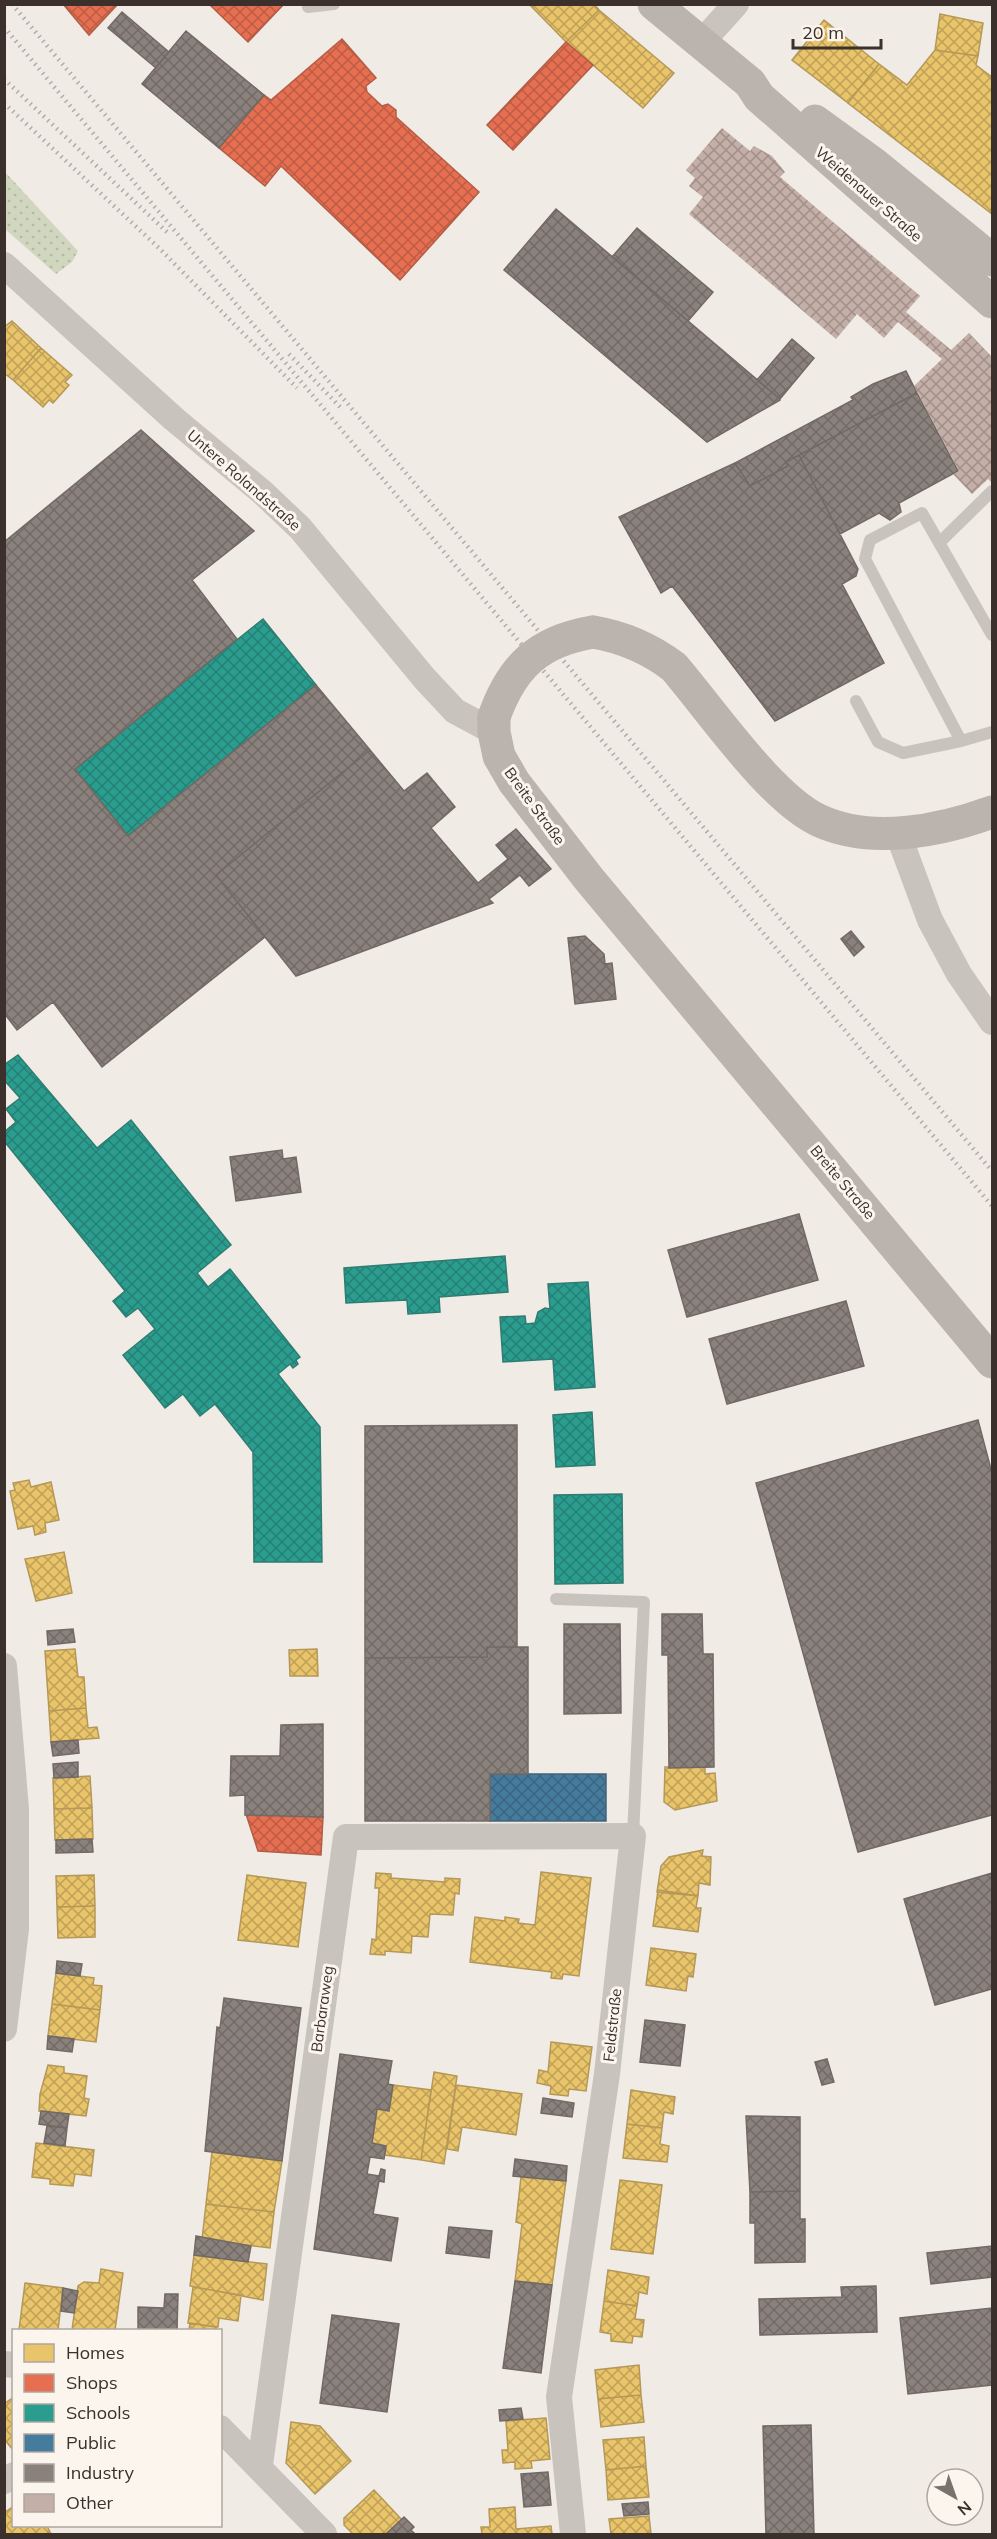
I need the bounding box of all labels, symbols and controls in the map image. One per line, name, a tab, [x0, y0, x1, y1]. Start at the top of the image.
scale bar	[793, 12, 882, 50]
text: 20 m	[802, 21, 844, 44]
street label: Weidenauer Straße	[812, 142, 926, 246]
street label: Untere Rolandstraße	[183, 425, 305, 535]
street label: Breite Straße	[501, 764, 569, 848]
street label: Breite Straße	[806, 1141, 880, 1223]
street label: Barbaraweg	[307, 1965, 337, 2053]
street label: Feldstraße	[599, 1987, 625, 2063]
legend	[12, 2329, 222, 2527]
text: Homes	[66, 2341, 125, 2364]
text: Shops	[66, 2371, 118, 2394]
text: Schools	[66, 2401, 131, 2424]
text: Public	[66, 2431, 116, 2454]
text: Industry	[66, 2461, 135, 2484]
north arrow	[925, 2467, 985, 2527]
text: Other	[66, 2491, 114, 2514]
text: N	[954, 2497, 976, 2520]

